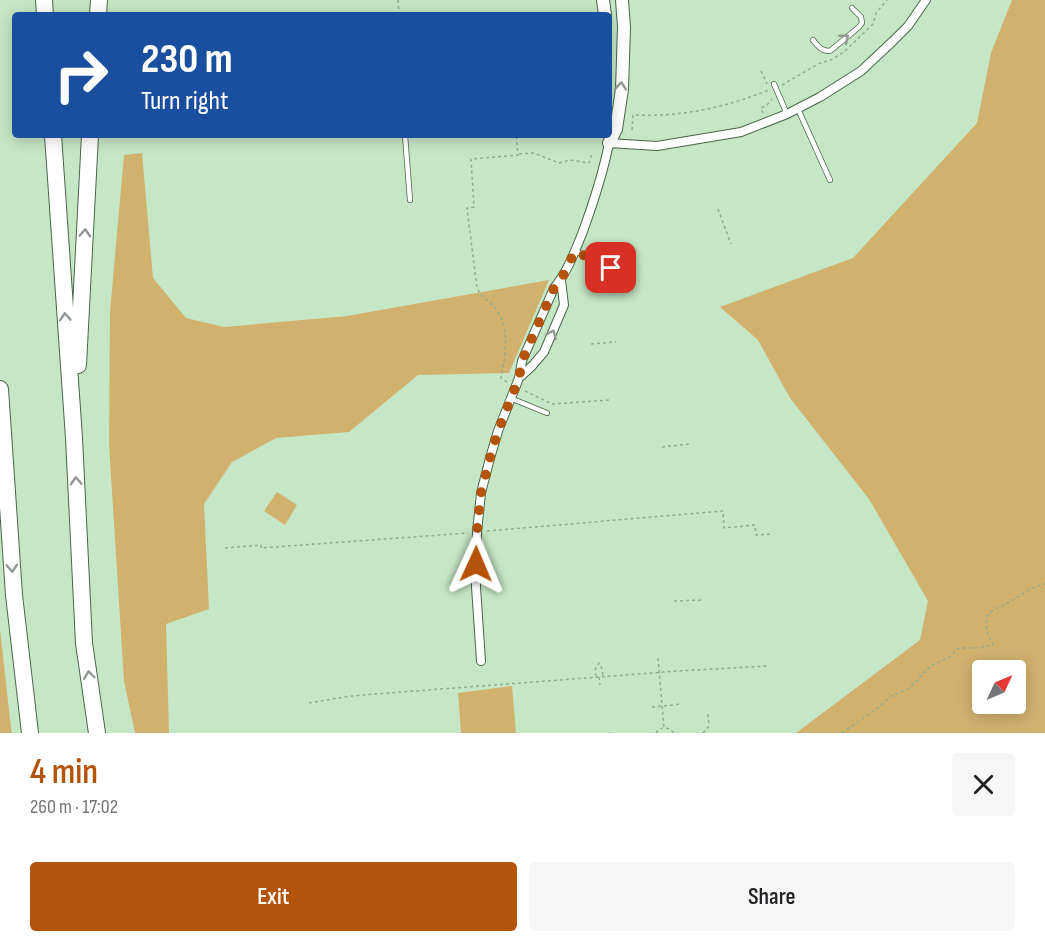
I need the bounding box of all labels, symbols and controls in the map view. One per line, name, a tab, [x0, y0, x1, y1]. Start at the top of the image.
text: 230 m	[141, 34, 233, 85]
one-way arrow	[839, 35, 850, 46]
icon: right	[42, 36, 120, 114]
one-way arrow	[614, 82, 627, 91]
text: Turn right	[141, 85, 228, 117]
one-way arrow	[78, 229, 91, 238]
pin	[585, 242, 636, 293]
icon: arrive	[594, 251, 627, 284]
one-way arrow	[59, 312, 72, 321]
one-way arrow	[545, 329, 557, 340]
one-way arrow	[69, 476, 82, 485]
position arrow	[444, 532, 508, 596]
one-way arrow	[5, 563, 18, 572]
north arrow	[972, 660, 1026, 714]
map controls	[972, 660, 1026, 714]
one-way arrow	[83, 671, 95, 680]
text: 4 min	[30, 751, 98, 794]
button: close	[952, 753, 1015, 816]
text: 260 m · 17:02	[30, 795, 118, 819]
button: Exit	[30, 862, 517, 931]
button: Share	[529, 862, 1015, 931]

